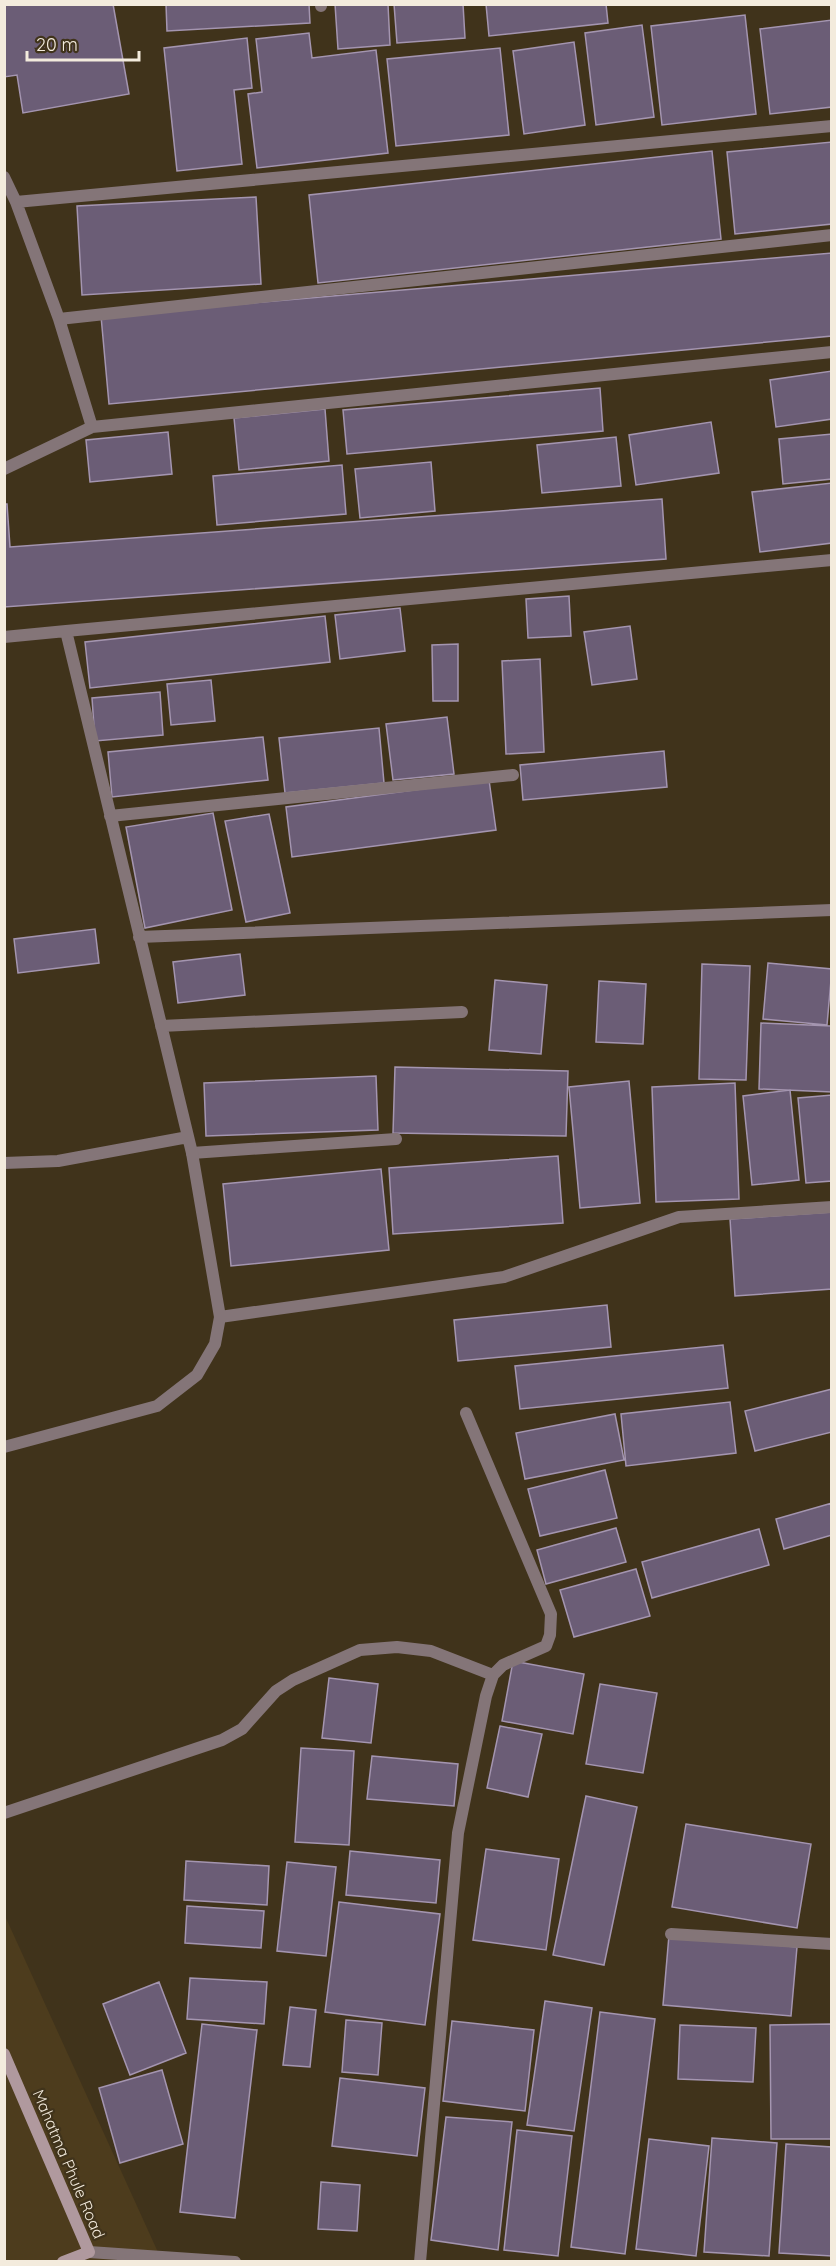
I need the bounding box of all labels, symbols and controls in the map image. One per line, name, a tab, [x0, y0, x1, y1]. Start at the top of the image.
scale bar	[27, 24, 140, 62]
text: 20 m	[36, 33, 78, 56]
street label: Mahatma Phule Road	[29, 2086, 109, 2242]

